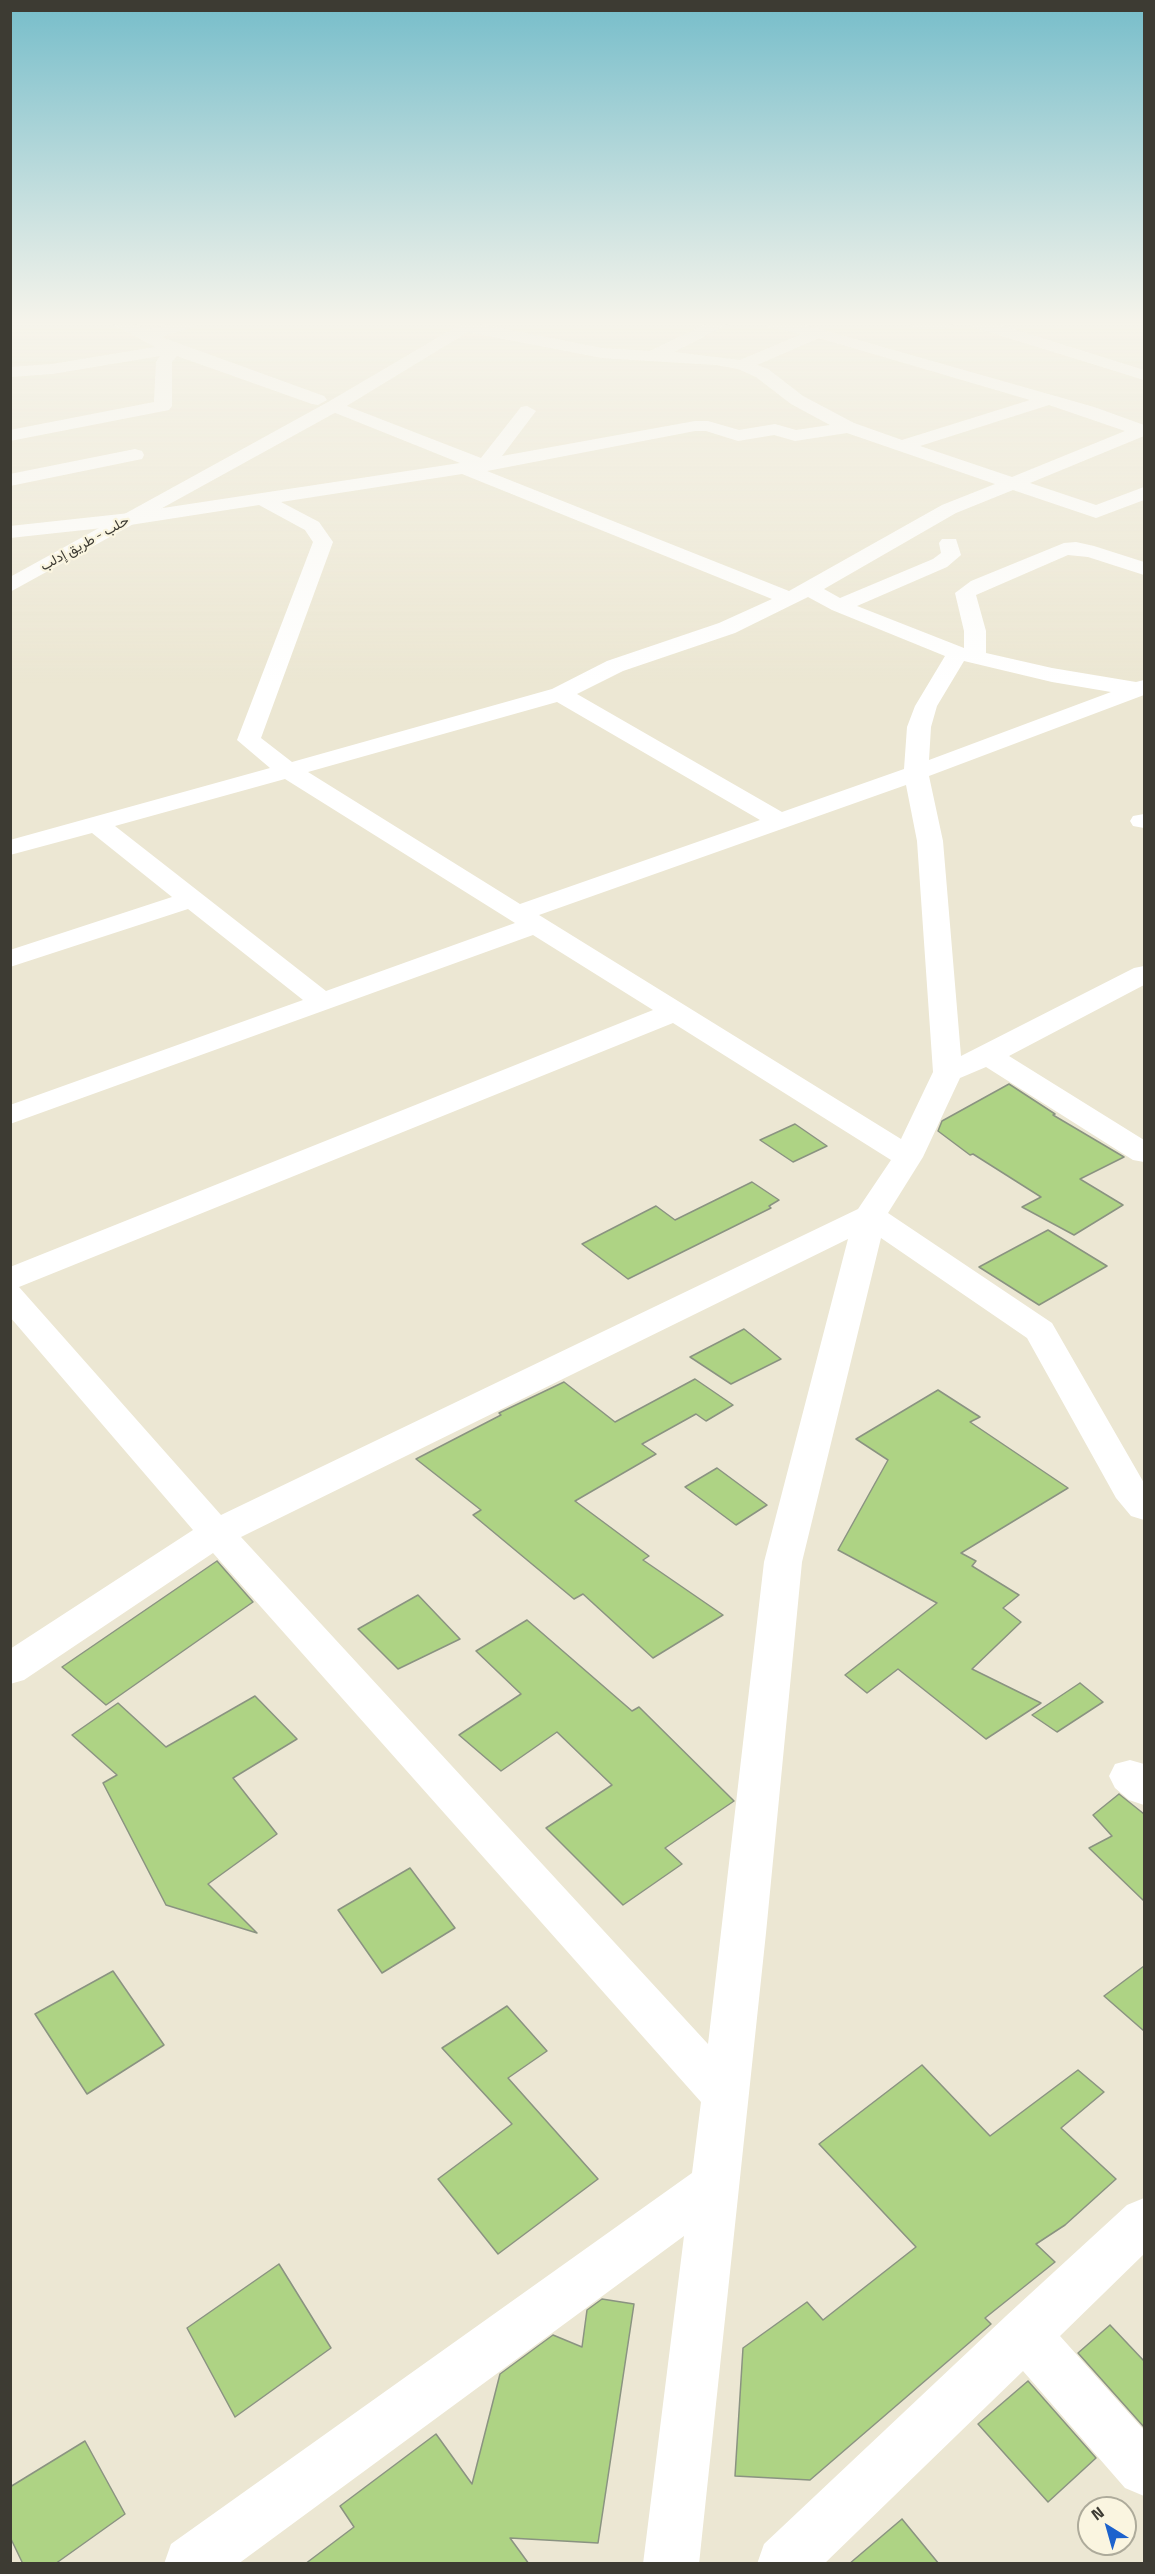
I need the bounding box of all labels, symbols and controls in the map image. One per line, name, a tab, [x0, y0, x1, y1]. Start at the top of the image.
street label: حلب - طريق إدلب	[38, 513, 132, 575]
north arrow	[1077, 2496, 1137, 2556]
text: N	[1086, 2500, 1109, 2526]

